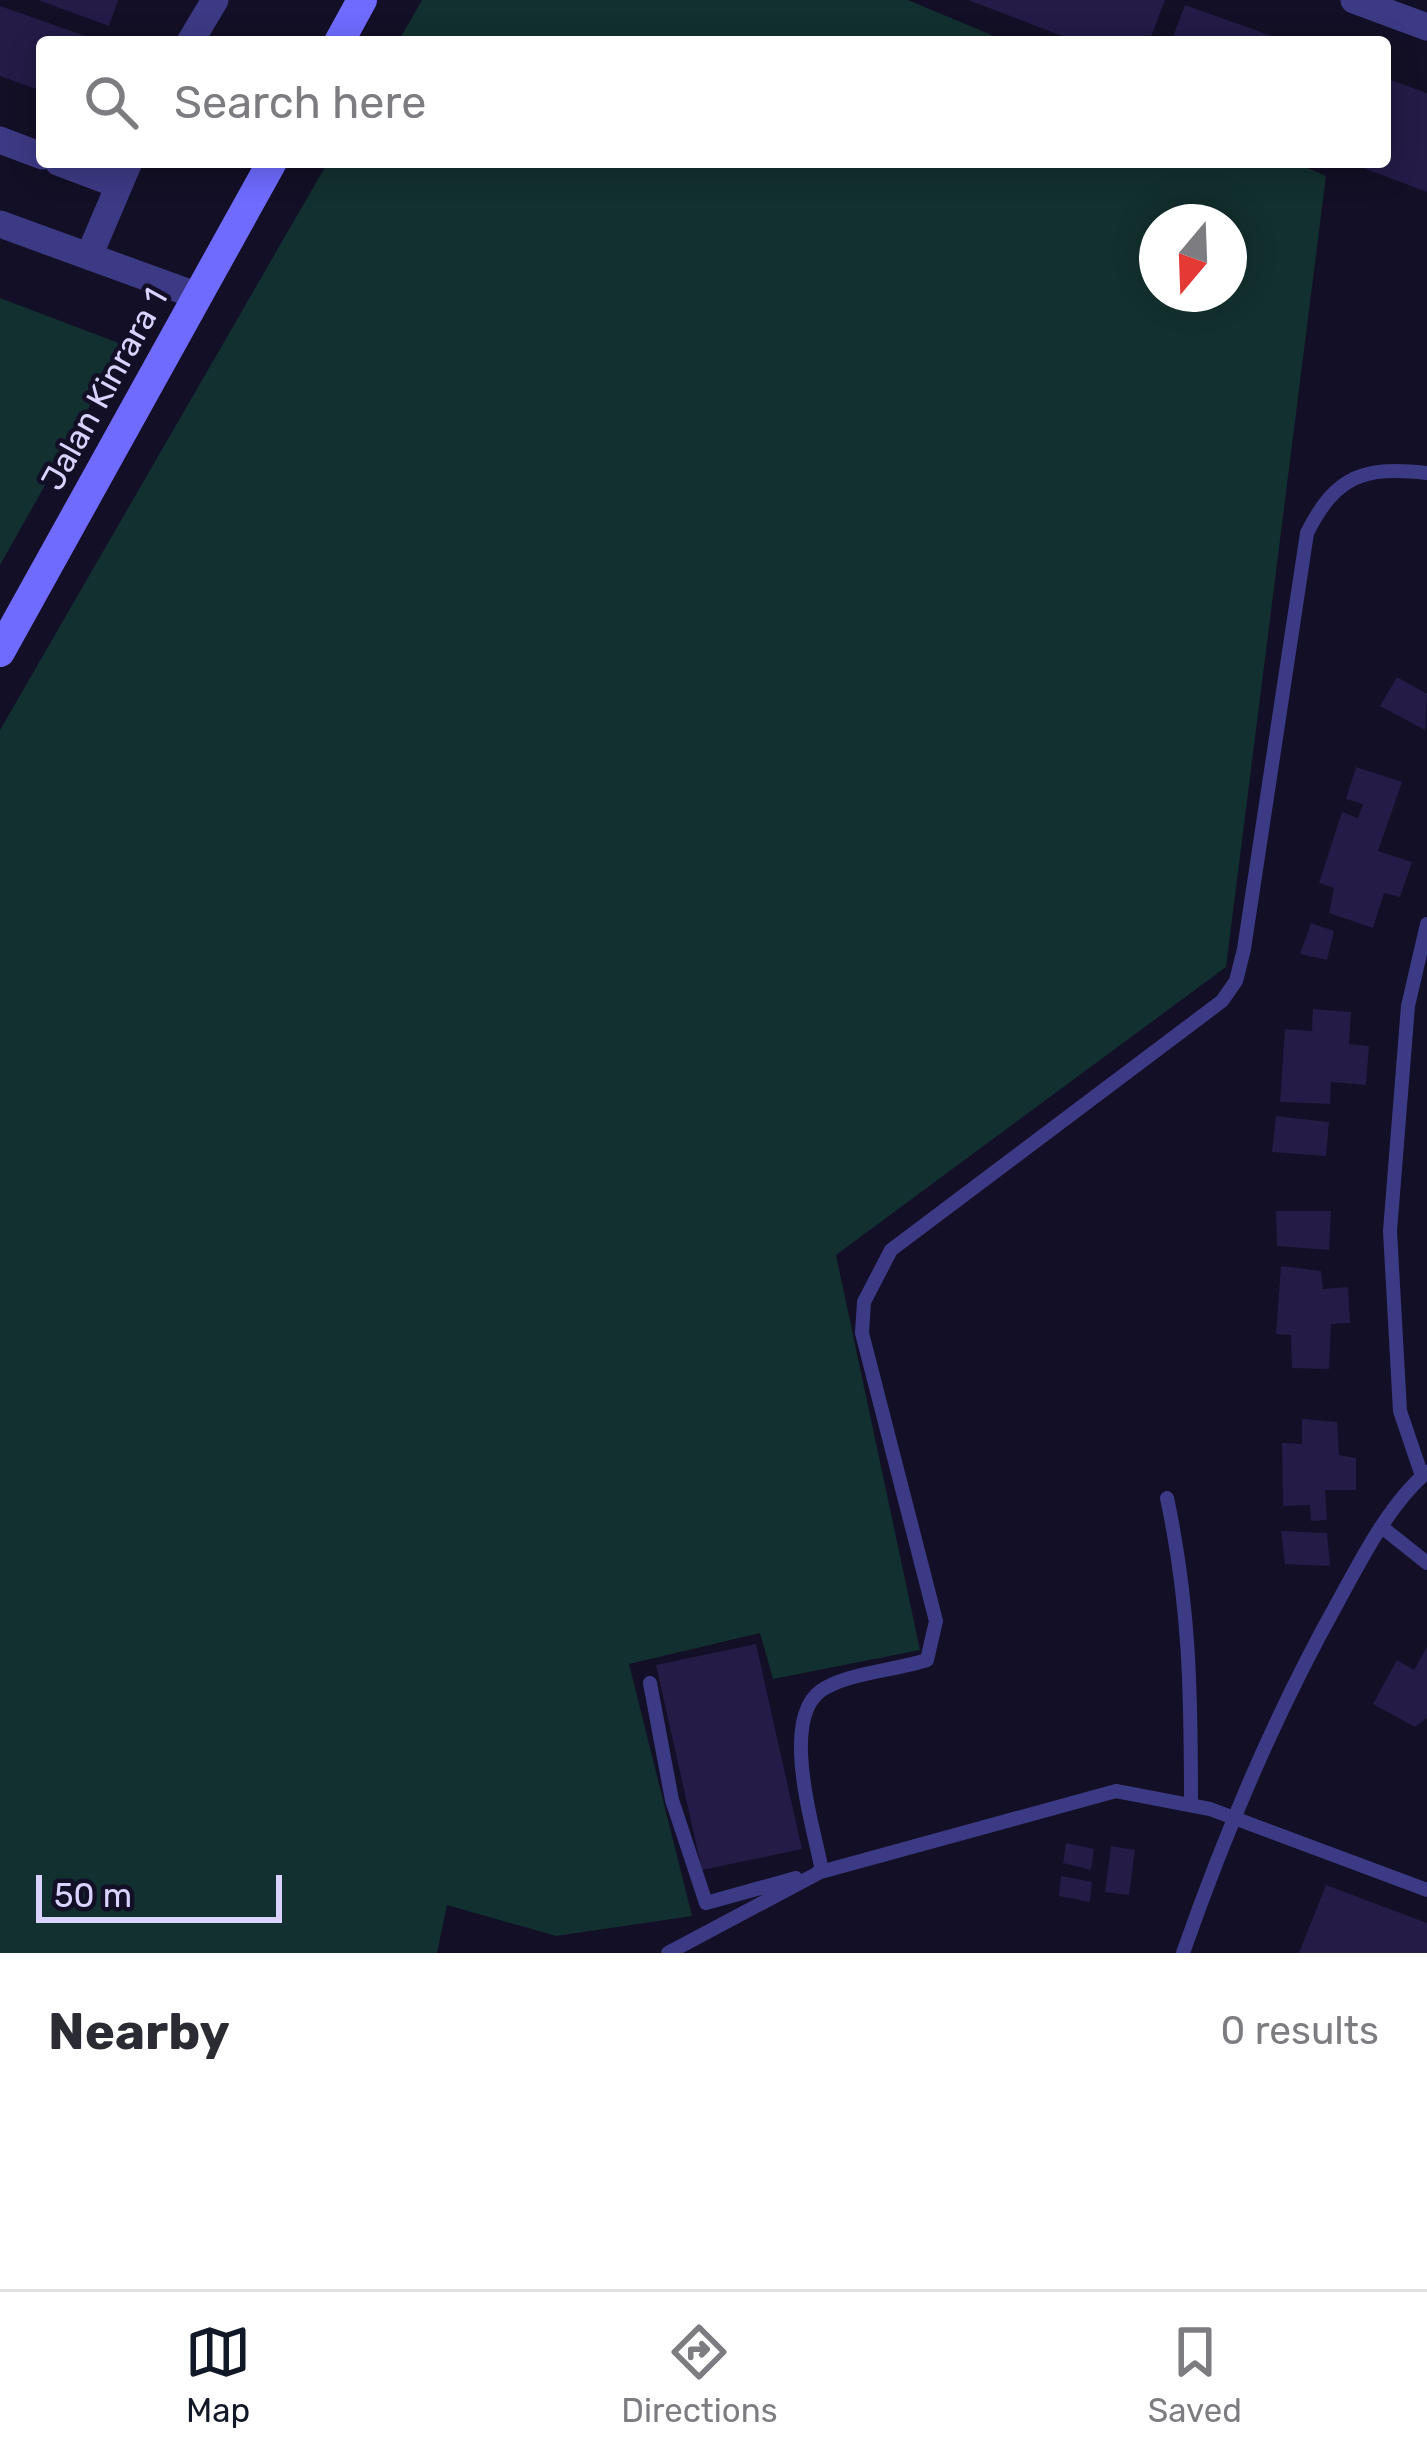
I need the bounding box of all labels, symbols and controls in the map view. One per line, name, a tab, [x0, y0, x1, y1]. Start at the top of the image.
search box	[36, 36, 1391, 168]
icon: search	[78, 69, 144, 135]
text: Search here	[174, 76, 426, 129]
north arrow	[1139, 204, 1247, 312]
street label: Jalan Kinrara 1	[33, 281, 175, 497]
scale bar	[36, 1869, 282, 1922]
text: 50 m	[54, 1876, 132, 1915]
text: Nearby	[48, 2001, 230, 2062]
text: 0 results	[1220, 2008, 1379, 2054]
tab: Map	[185, 2319, 251, 2430]
tab: Directions	[621, 2319, 778, 2430]
tab: Saved	[1148, 2319, 1242, 2430]

